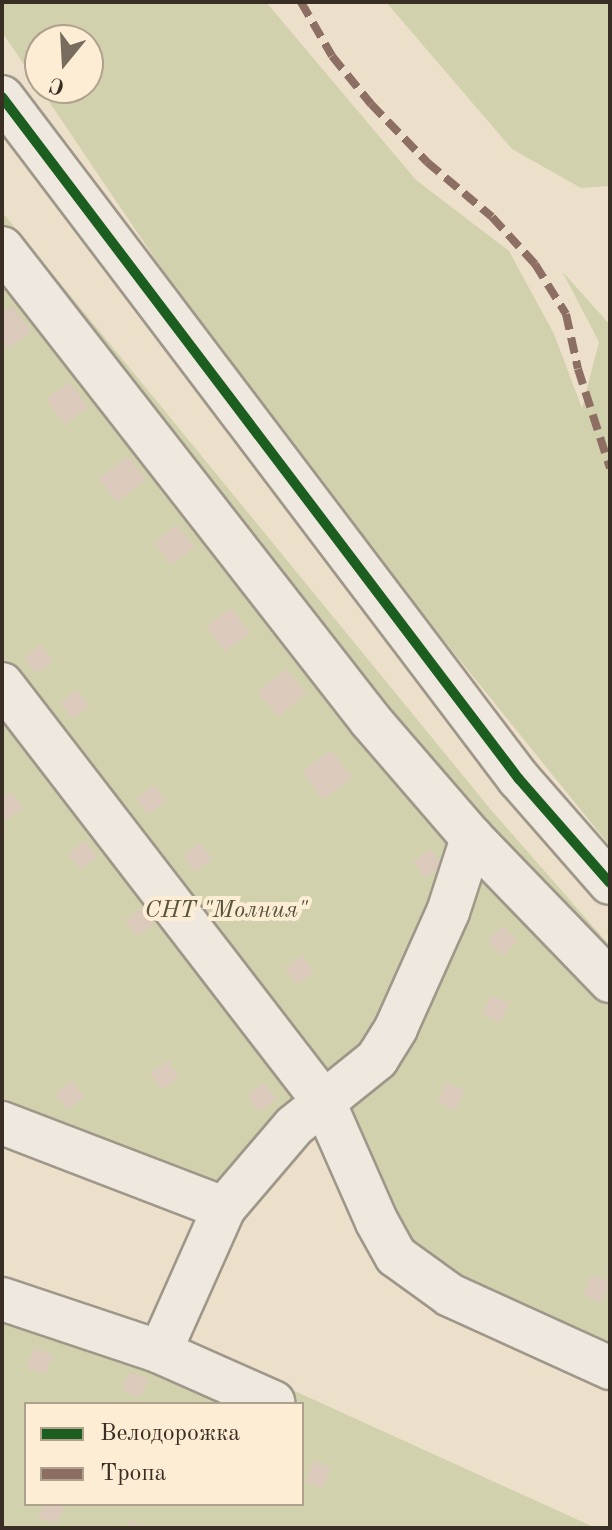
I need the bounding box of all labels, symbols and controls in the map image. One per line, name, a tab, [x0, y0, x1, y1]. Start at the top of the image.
north arrow	[24, 24, 104, 104]
text: С	[47, 72, 68, 98]
park label: СНТ "Молния"	[145, 898, 307, 926]
legend	[24, 1402, 304, 1506]
text: Велодорожка	[100, 1422, 240, 1446]
text: Тропа	[100, 1462, 166, 1486]

